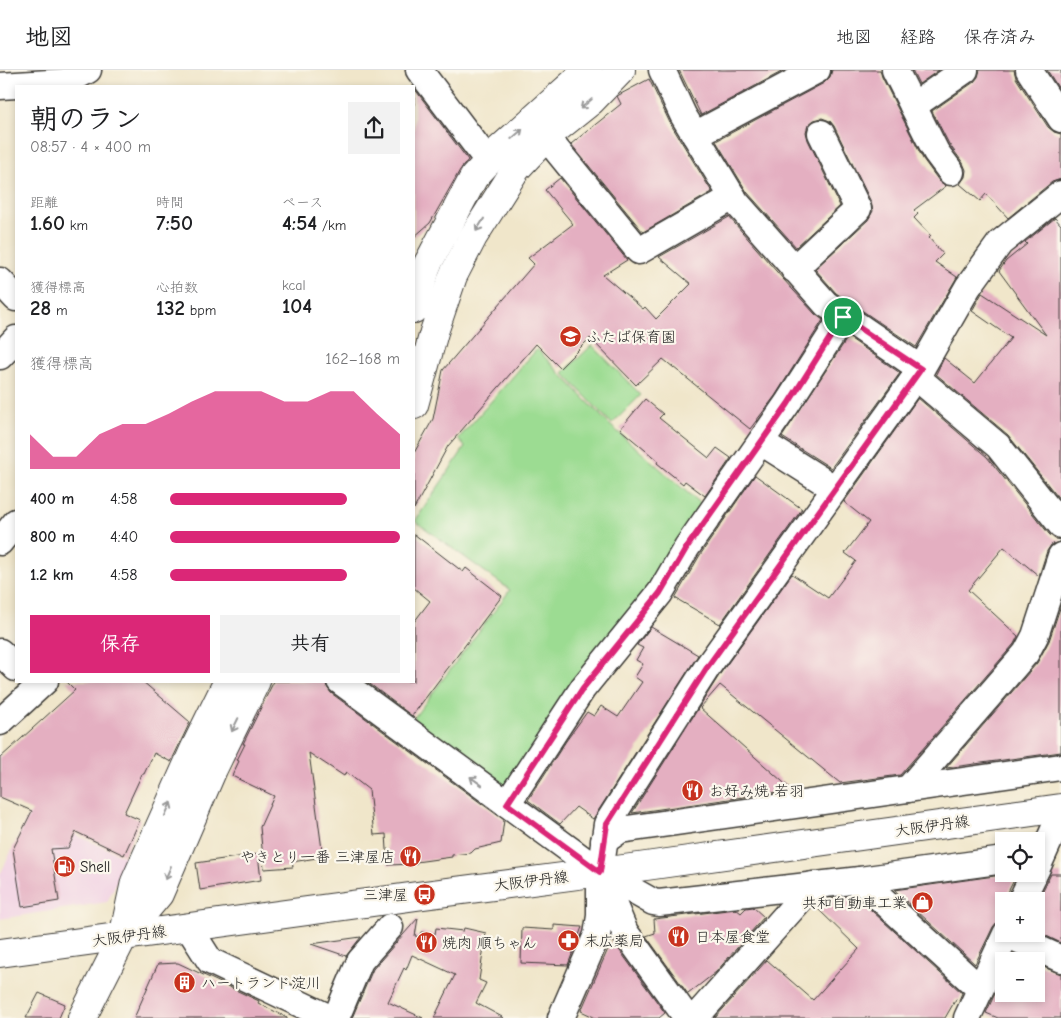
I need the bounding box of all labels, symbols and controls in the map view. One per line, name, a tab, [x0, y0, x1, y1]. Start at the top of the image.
text: 地図	[25, 23, 73, 51]
text: 地図	[836, 27, 872, 48]
text: 経路	[900, 27, 936, 48]
text: 保存済み	[964, 27, 1036, 48]
one-way arrow	[580, 98, 593, 110]
button: share	[348, 102, 400, 154]
text: 朝のラン	[30, 103, 142, 135]
one-way arrow	[510, 128, 523, 140]
text: 08:57 · 4 × 400 m	[30, 138, 151, 156]
text: 距離	[30, 194, 58, 211]
text: 時間	[156, 194, 184, 211]
text: ペース	[282, 194, 323, 211]
text: 1.60	[30, 211, 65, 235]
text: 7:50	[156, 211, 193, 235]
text: 4:54	[282, 211, 317, 235]
text: km	[65, 217, 88, 234]
text: /km	[317, 217, 346, 234]
one-way arrow	[475, 218, 485, 232]
text: kcal	[282, 277, 306, 294]
text: 獲得標高	[30, 279, 86, 296]
text: 心拍数	[156, 279, 198, 296]
text: 104	[282, 294, 312, 318]
text: 28	[30, 296, 51, 320]
text: 132	[156, 296, 185, 320]
pin	[822, 296, 864, 338]
text: m	[51, 302, 67, 319]
text: bpm	[185, 302, 216, 319]
icon: arrive	[829, 303, 857, 331]
school or university icon: ふたば保育園	[558, 325, 582, 349]
place label: ふたば保育園	[586, 328, 676, 346]
text: 162–168 m	[325, 350, 400, 368]
text: 獲得標高	[30, 355, 94, 373]
text: 400 m	[30, 490, 74, 508]
text: 4:58	[110, 490, 138, 508]
text: 800 m	[30, 528, 75, 546]
text: 4:40	[110, 528, 138, 546]
text: 1.2 km	[30, 566, 73, 584]
text: 4:58	[110, 566, 138, 584]
button: 保存	[30, 615, 210, 673]
button: 共有	[220, 615, 400, 673]
one-way arrow	[230, 717, 239, 732]
one-way arrow	[469, 776, 483, 786]
restaurant icon: お好み焼 若羽	[681, 779, 705, 803]
place label: お好み焼 若羽	[709, 782, 804, 800]
one-way arrow	[163, 802, 173, 817]
street label: 大阪伊丹線	[894, 812, 970, 840]
map controls	[995, 832, 1045, 1002]
button: locate	[995, 832, 1045, 882]
restaurant icon: やきとり一番 三津屋店	[399, 845, 423, 869]
place label: やきとり一番 三津屋店	[240, 848, 395, 866]
fuel station icon: Shell	[52, 855, 76, 879]
place label: Shell	[80, 858, 110, 876]
one-way arrow	[163, 865, 173, 880]
street label: 大阪伊丹線	[493, 867, 569, 895]
bus stop icon: 三津屋	[412, 883, 436, 907]
place label: 三津屋	[363, 886, 408, 904]
shop icon: 共和自動車工業	[911, 891, 935, 915]
button: +	[995, 892, 1045, 942]
place label: 共和自動車工業	[802, 894, 907, 912]
street label: 大阪伊丹線	[91, 922, 167, 950]
restaurant icon: 日本屋食堂	[667, 925, 691, 949]
place label: 日本屋食堂	[695, 928, 770, 946]
pharmacy icon: 末広薬局	[556, 929, 580, 953]
restaurant icon: 焼肉 順ちゃん	[414, 931, 438, 955]
place label: 末広薬局	[584, 932, 644, 950]
place label: 焼肉 順ちゃん	[442, 934, 537, 952]
button: −	[995, 952, 1045, 1002]
building icon: ハートランド淀川	[173, 971, 197, 995]
place label: ハートランド淀川	[201, 974, 321, 992]

